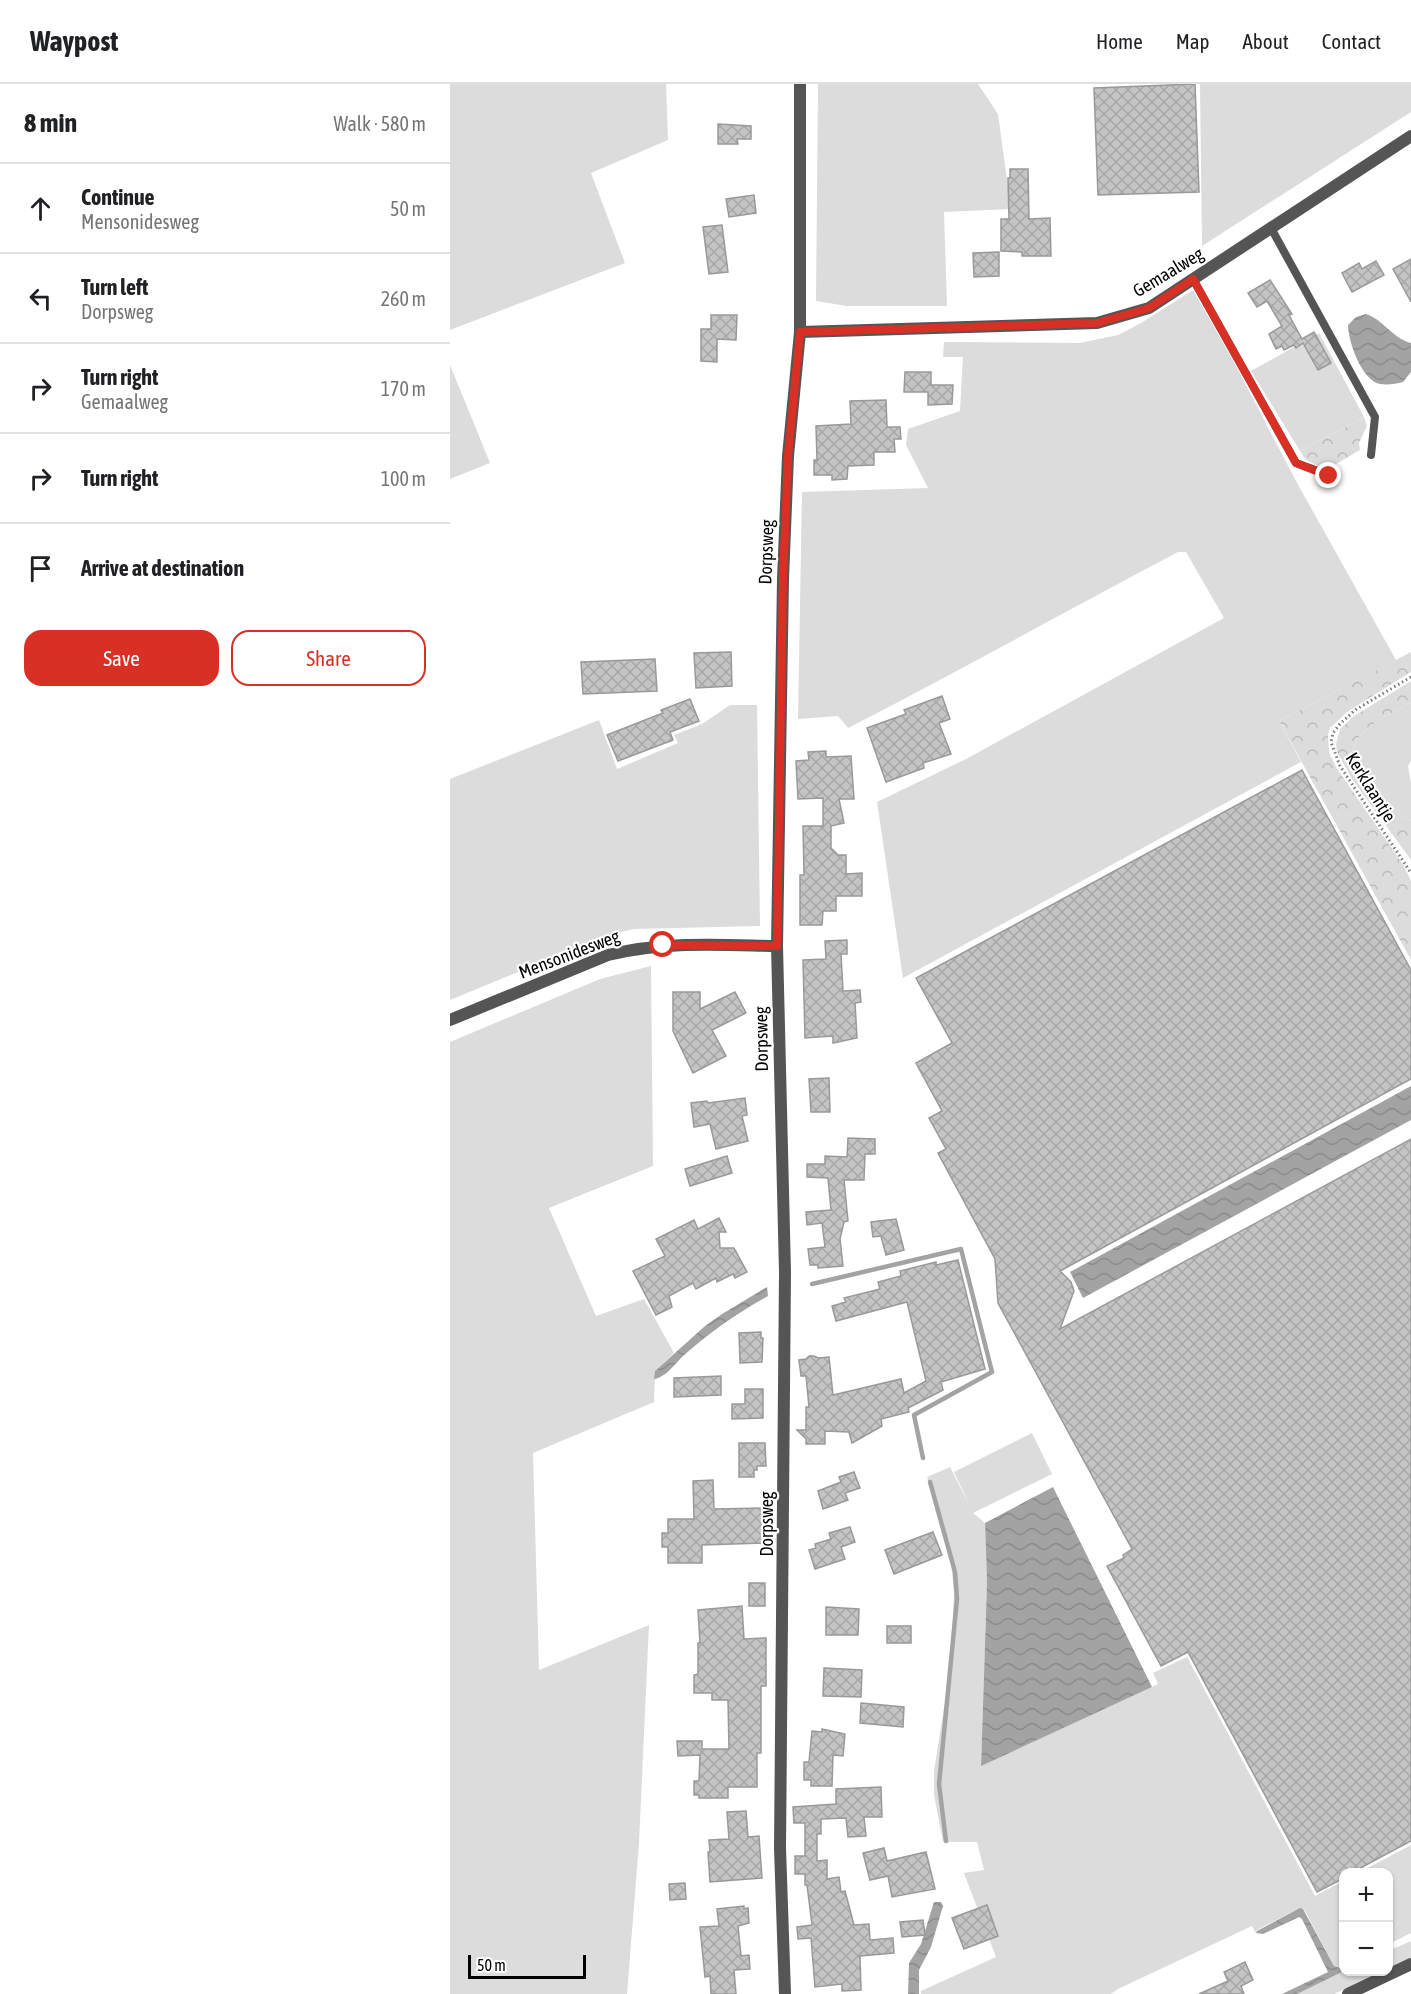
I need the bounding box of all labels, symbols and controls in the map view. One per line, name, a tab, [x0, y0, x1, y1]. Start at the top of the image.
text: Waypost	[30, 25, 118, 57]
text: Home	[1096, 29, 1143, 53]
text: Map	[1176, 29, 1210, 53]
text: About	[1243, 29, 1289, 53]
text: Contact	[1322, 29, 1381, 53]
text: 8 min	[24, 108, 77, 138]
text: Walk · 580 m	[334, 112, 426, 135]
text: Continue	[81, 184, 155, 210]
icon: ahead	[24, 192, 57, 225]
text: 50 m	[390, 197, 426, 220]
text: Mensonidesweg	[81, 210, 199, 233]
street label: Gemaalweg	[1129, 243, 1207, 301]
text: Turn left	[81, 274, 148, 300]
icon: left	[24, 282, 57, 315]
text: 260 m	[381, 287, 426, 310]
text: Dorpsweg	[81, 300, 153, 323]
text: Turn right	[81, 364, 158, 390]
icon: right	[24, 372, 57, 405]
text: 170 m	[381, 377, 426, 400]
text: Gemaalweg	[81, 390, 168, 413]
icon: right	[24, 462, 57, 495]
route end	[1315, 462, 1341, 488]
text: Turn right	[81, 465, 158, 491]
text: 100 m	[381, 467, 426, 490]
street label: Dorpsweg	[754, 519, 778, 585]
icon: arrive	[24, 552, 57, 585]
text: Arrive at destination	[81, 555, 244, 581]
button: Save	[24, 630, 219, 686]
button: Share	[231, 630, 426, 686]
street label: Kerklaantje	[1342, 749, 1400, 825]
street label: Mensonidesweg	[516, 925, 623, 983]
route start	[649, 931, 675, 957]
street label: Dorpsweg	[750, 1006, 772, 1072]
street label: Dorpsweg	[756, 1491, 777, 1557]
map controls	[1339, 1868, 1393, 1976]
button: +	[1339, 1868, 1393, 1922]
button: −	[1339, 1922, 1393, 1976]
scale bar	[468, 1952, 586, 1980]
text: 50 m	[477, 1956, 506, 1974]

